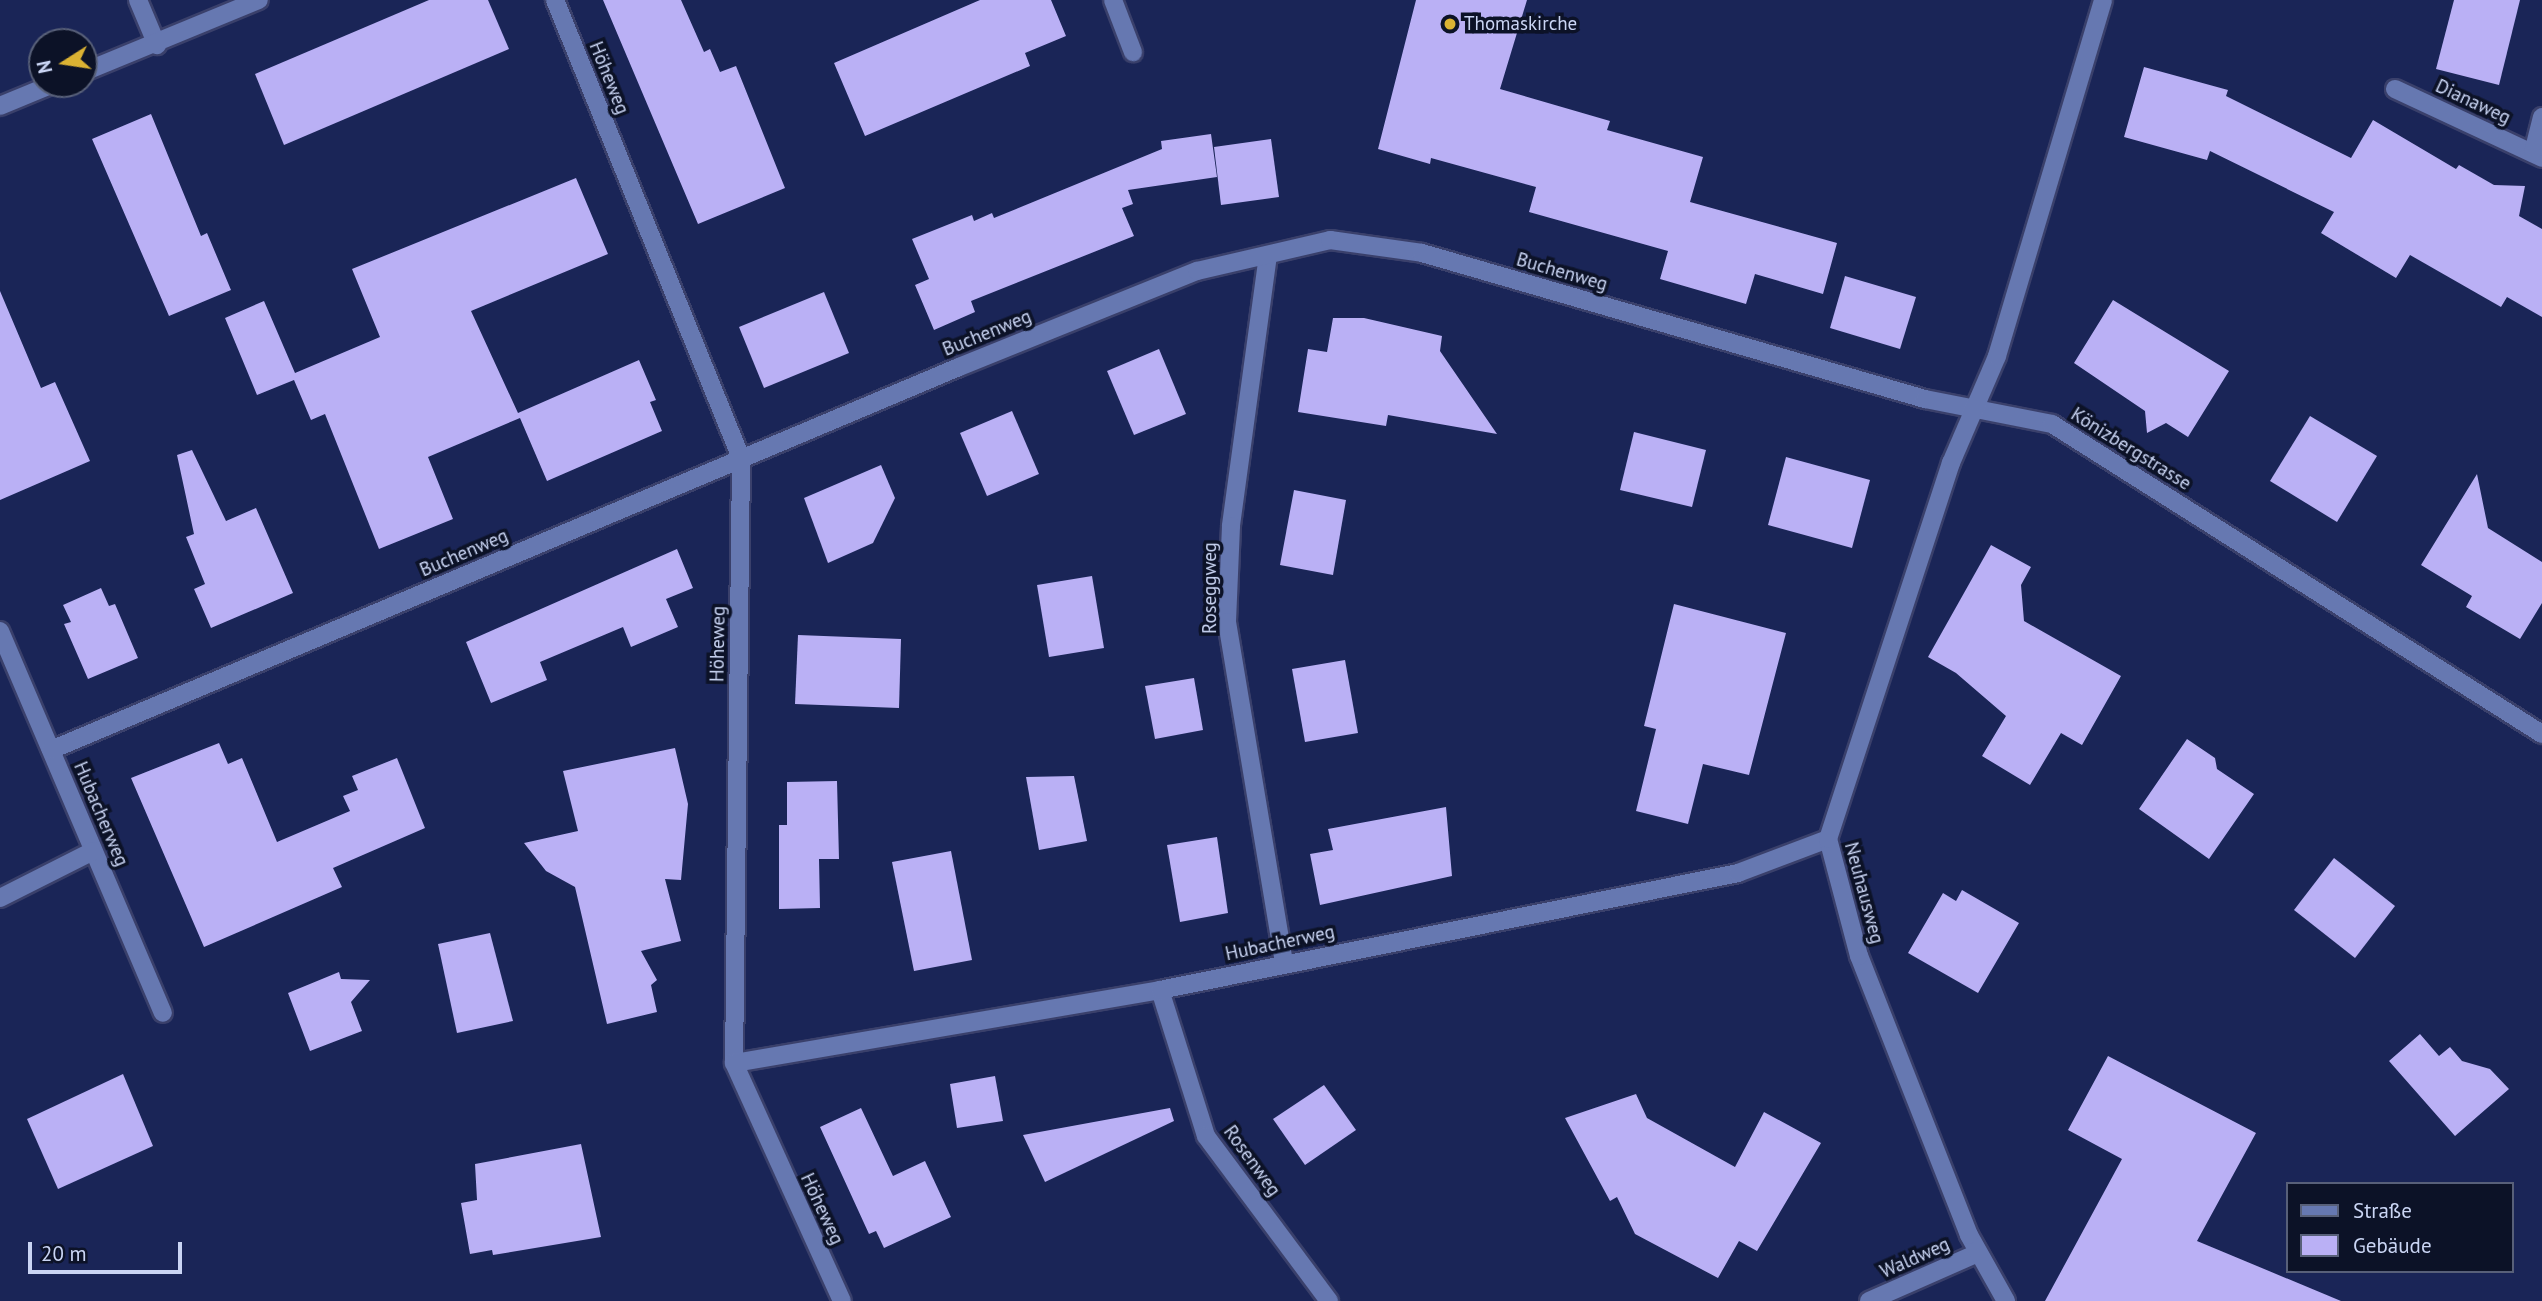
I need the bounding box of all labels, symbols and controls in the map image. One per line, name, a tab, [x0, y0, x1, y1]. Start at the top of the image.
place label: Thomaskirche	[1464, 13, 1577, 35]
marker: Thomaskirche	[1442, 16, 1458, 32]
north arrow	[28, 28, 98, 98]
street label: Höheweg	[584, 38, 634, 118]
text: N	[31, 58, 57, 76]
street label: Dianaweg	[2432, 75, 2514, 129]
street label: Buchenweg	[1514, 248, 1610, 296]
street label: Buchenweg	[939, 305, 1035, 361]
street label: Könizbergstrasse	[2067, 403, 2195, 495]
street label: Buchenweg	[416, 524, 512, 582]
street label: Roseggweg	[1199, 542, 1221, 634]
street label: Höheweg	[706, 606, 730, 682]
street label: Hubacherweg	[69, 758, 133, 870]
street label: Neuhausweg	[1840, 840, 1888, 946]
street label: Hubacherweg	[1223, 920, 1337, 966]
street label: Rosenweg	[1219, 1121, 1285, 1201]
street label: Höheweg	[796, 1170, 848, 1248]
legend	[2286, 1182, 2514, 1273]
text: Straße	[2353, 1197, 2412, 1224]
scale bar	[32, 1228, 186, 1272]
text: Gebäude	[2353, 1232, 2432, 1259]
street label: Waldweg	[1877, 1233, 1953, 1283]
text: 20 m	[41, 1240, 87, 1267]

